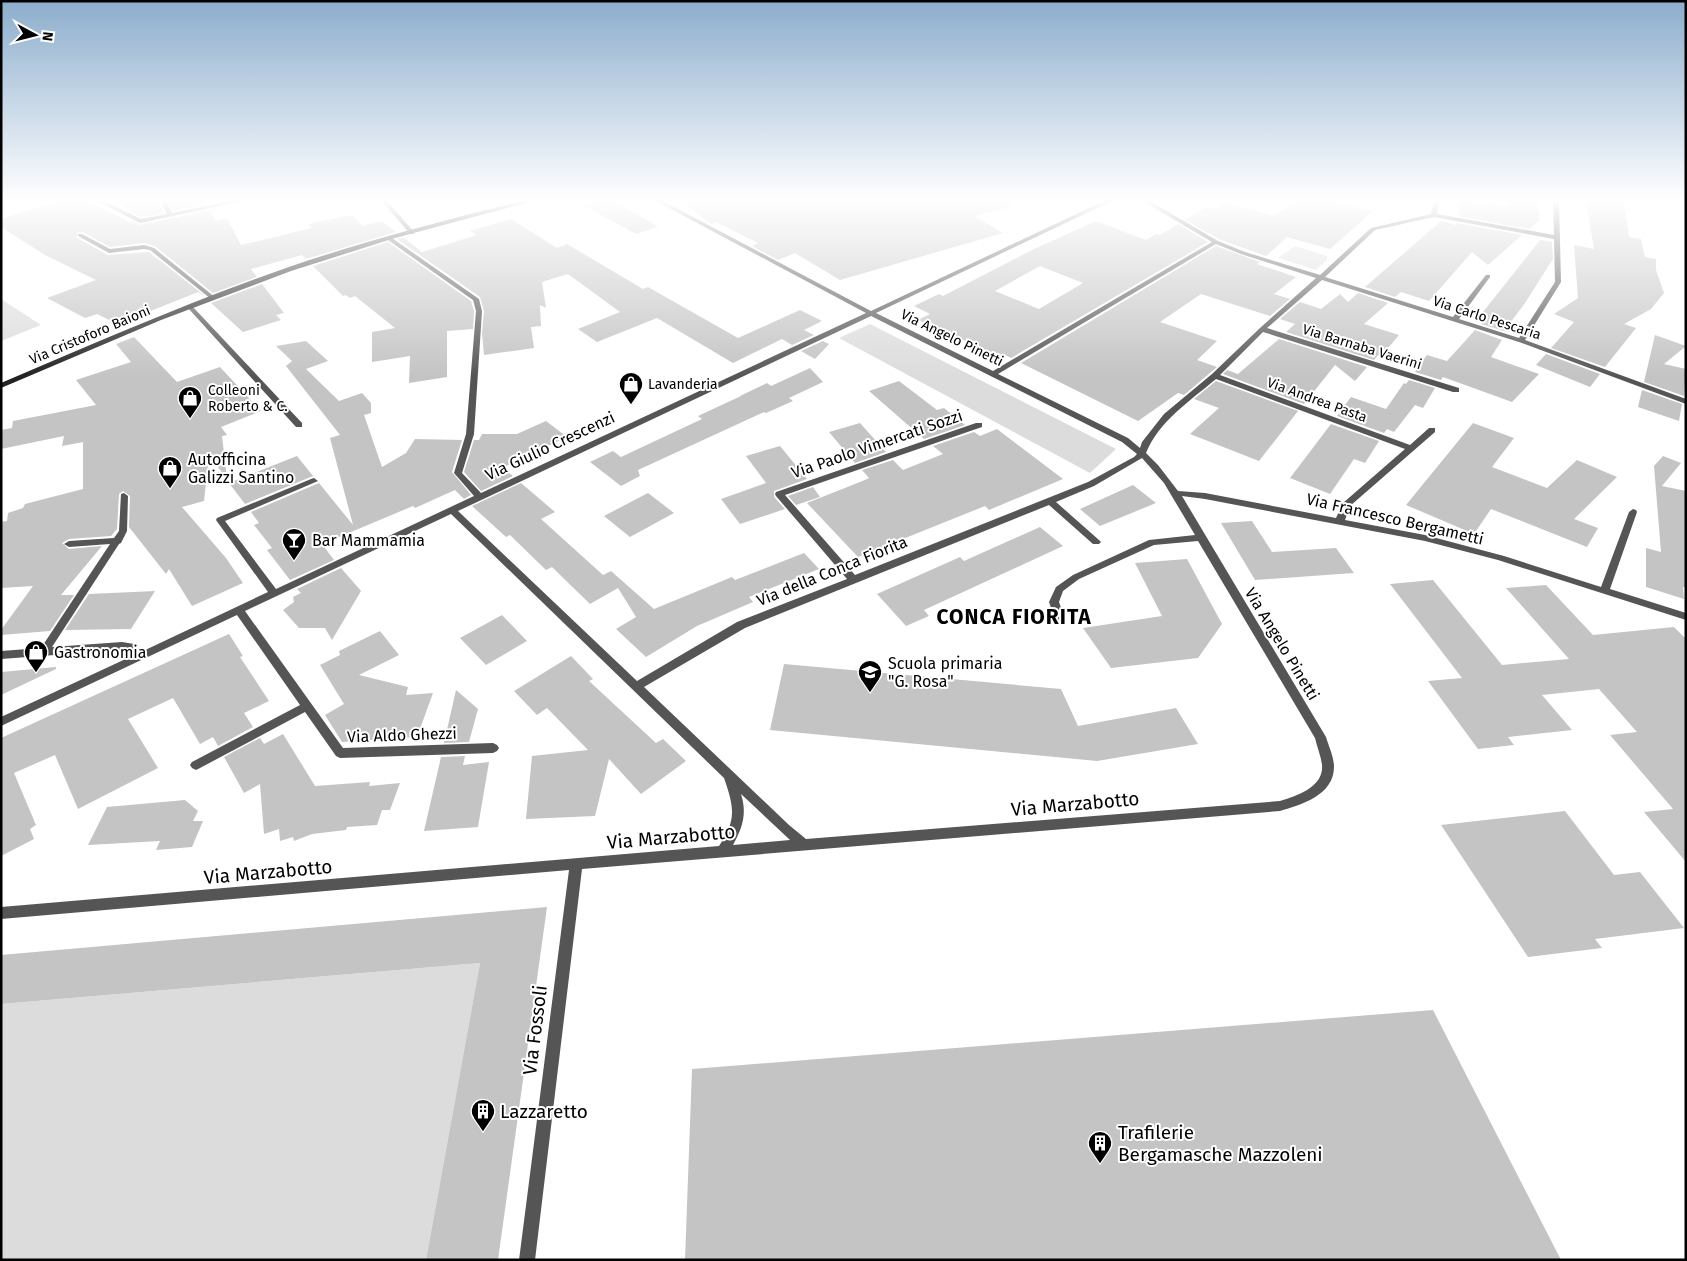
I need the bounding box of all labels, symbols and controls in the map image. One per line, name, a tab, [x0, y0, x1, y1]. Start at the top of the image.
north arrow	[10, 10, 60, 60]
text: N	[38, 31, 56, 42]
street label: Via Carlo Pescaria	[1431, 293, 1543, 343]
street label: Via Cristoforo Baioni	[27, 302, 153, 368]
street label: Via Angelo Pinetti	[898, 306, 1006, 370]
street label: Via Barnaba Vaerini	[1300, 321, 1424, 373]
shop icon: Lavanderia	[618, 371, 644, 405]
street label: Via Andrea Pasta	[1265, 374, 1369, 426]
place label: Lavanderia	[648, 376, 718, 393]
place label: Colleoni Roberto & C.	[208, 382, 288, 415]
shop icon: Colleoni Roberto & C.	[177, 385, 203, 419]
street label: Via Paolo Vimercati Sozzi	[789, 406, 965, 482]
street label: Via Giulio Crescenzi	[482, 408, 618, 484]
place label: Autofficina Galizzi Santino	[188, 450, 294, 487]
shop icon: Autofficina Galizzi Santino	[157, 455, 183, 489]
street label: Via Francesco Bergametti	[1304, 489, 1486, 549]
bar icon: Bar Mammamia	[281, 527, 307, 561]
place label: Bar Mammamia	[312, 531, 425, 550]
street label: Via della Conca Fiorita	[754, 532, 910, 610]
street label: Via Angelo Pinetti	[1241, 584, 1323, 704]
district label: CONCA FIORITA	[936, 604, 1092, 630]
shop icon: Gastronomia	[23, 639, 49, 673]
place label: Gastronomia	[54, 643, 147, 662]
place label: Scuola primaria "G. Rosa"	[888, 654, 1002, 691]
school or university icon: Scuola primaria "G. Rosa"	[857, 659, 883, 693]
street label: Via Aldo Ghezzi	[347, 724, 457, 746]
street label: Via Marzabotto	[1010, 787, 1140, 821]
street label: Via Marzabotto	[606, 820, 736, 854]
street label: Via Marzabotto	[203, 855, 333, 889]
street label: Via Fossoli	[518, 984, 552, 1076]
building icon: Lazzaretto	[470, 1098, 496, 1132]
place label: Lazzaretto	[500, 1100, 588, 1123]
place label: Trafilerie Bergamasche Mazzoleni	[1118, 1121, 1323, 1166]
building icon: Trafilerie Bergamasche Mazzoleni	[1087, 1130, 1113, 1164]

